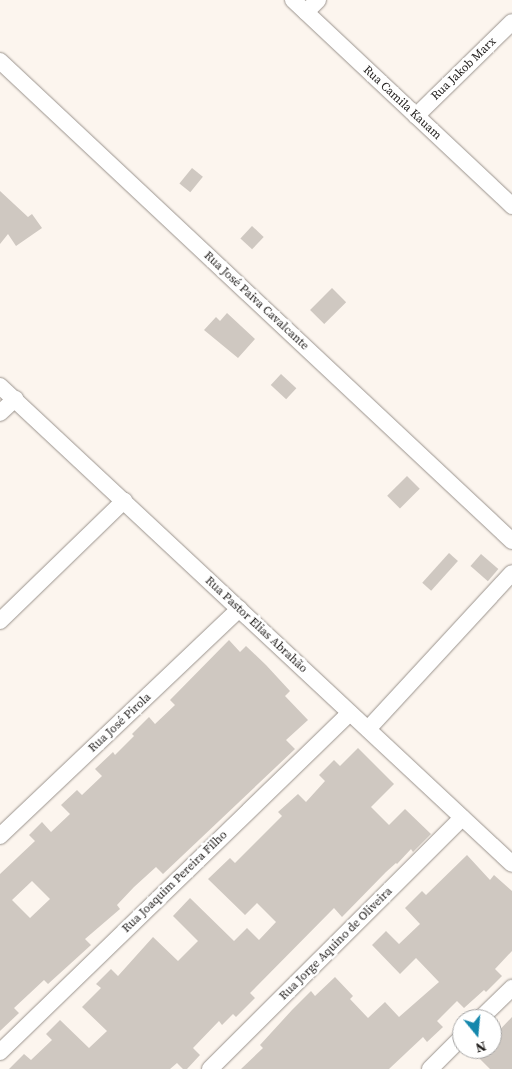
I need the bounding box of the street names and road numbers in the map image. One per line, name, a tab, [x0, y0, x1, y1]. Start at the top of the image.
street label: Rua Jakob Marx	[429, 35, 499, 103]
street label: Rua Camila Kauam	[360, 63, 444, 143]
street label: Rua José Paiva Cavalcante	[201, 249, 311, 353]
street label: Rua Pastor Elias Abrahão	[202, 574, 310, 676]
street label: Rua José Pirola	[86, 690, 154, 756]
street label: Rua Joaquim Pereira Filho	[119, 828, 231, 936]
street label: Rua Jorge Aquino de Oliveira	[277, 885, 395, 1003]

